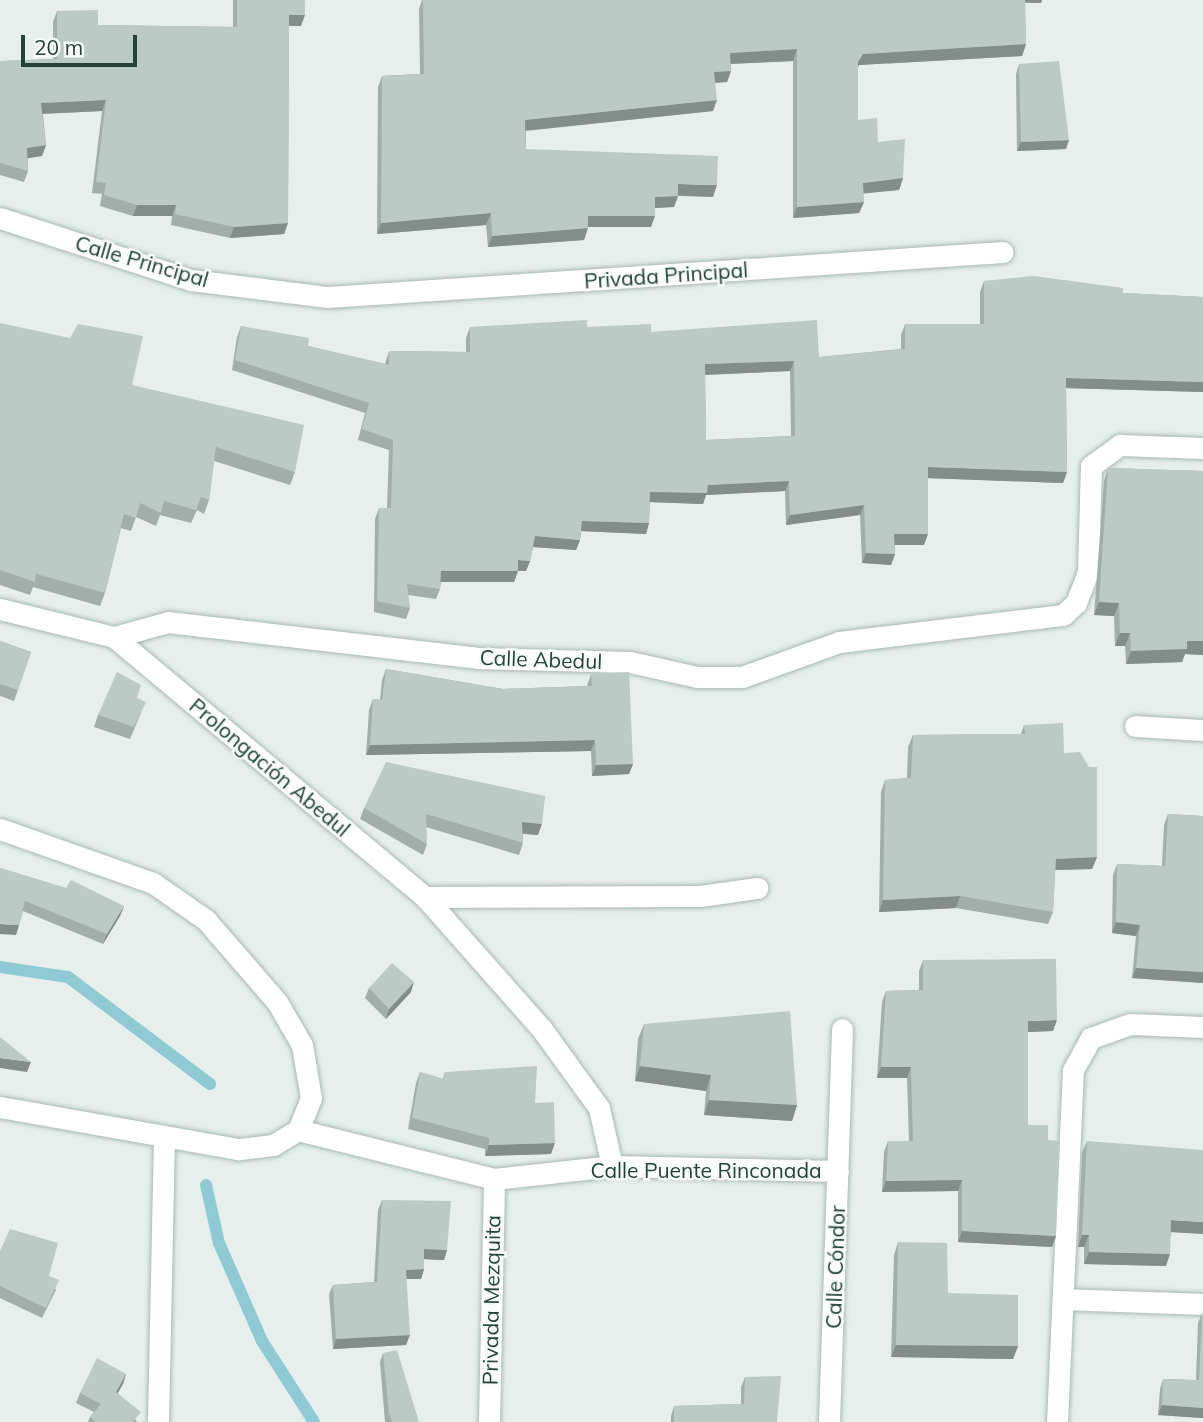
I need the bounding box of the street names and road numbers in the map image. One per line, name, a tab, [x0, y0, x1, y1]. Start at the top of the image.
street label: Calle Principal	[72, 230, 212, 292]
street label: Privada Principal	[583, 257, 749, 293]
street label: Calle Abedul	[479, 644, 603, 674]
street label: Prolongación Abedul	[185, 692, 355, 842]
street label: Calle Puente Rinconada	[590, 1157, 822, 1183]
street label: Calle Cóndor	[820, 1205, 850, 1329]
street label: Privada Mezquita	[477, 1215, 505, 1385]

